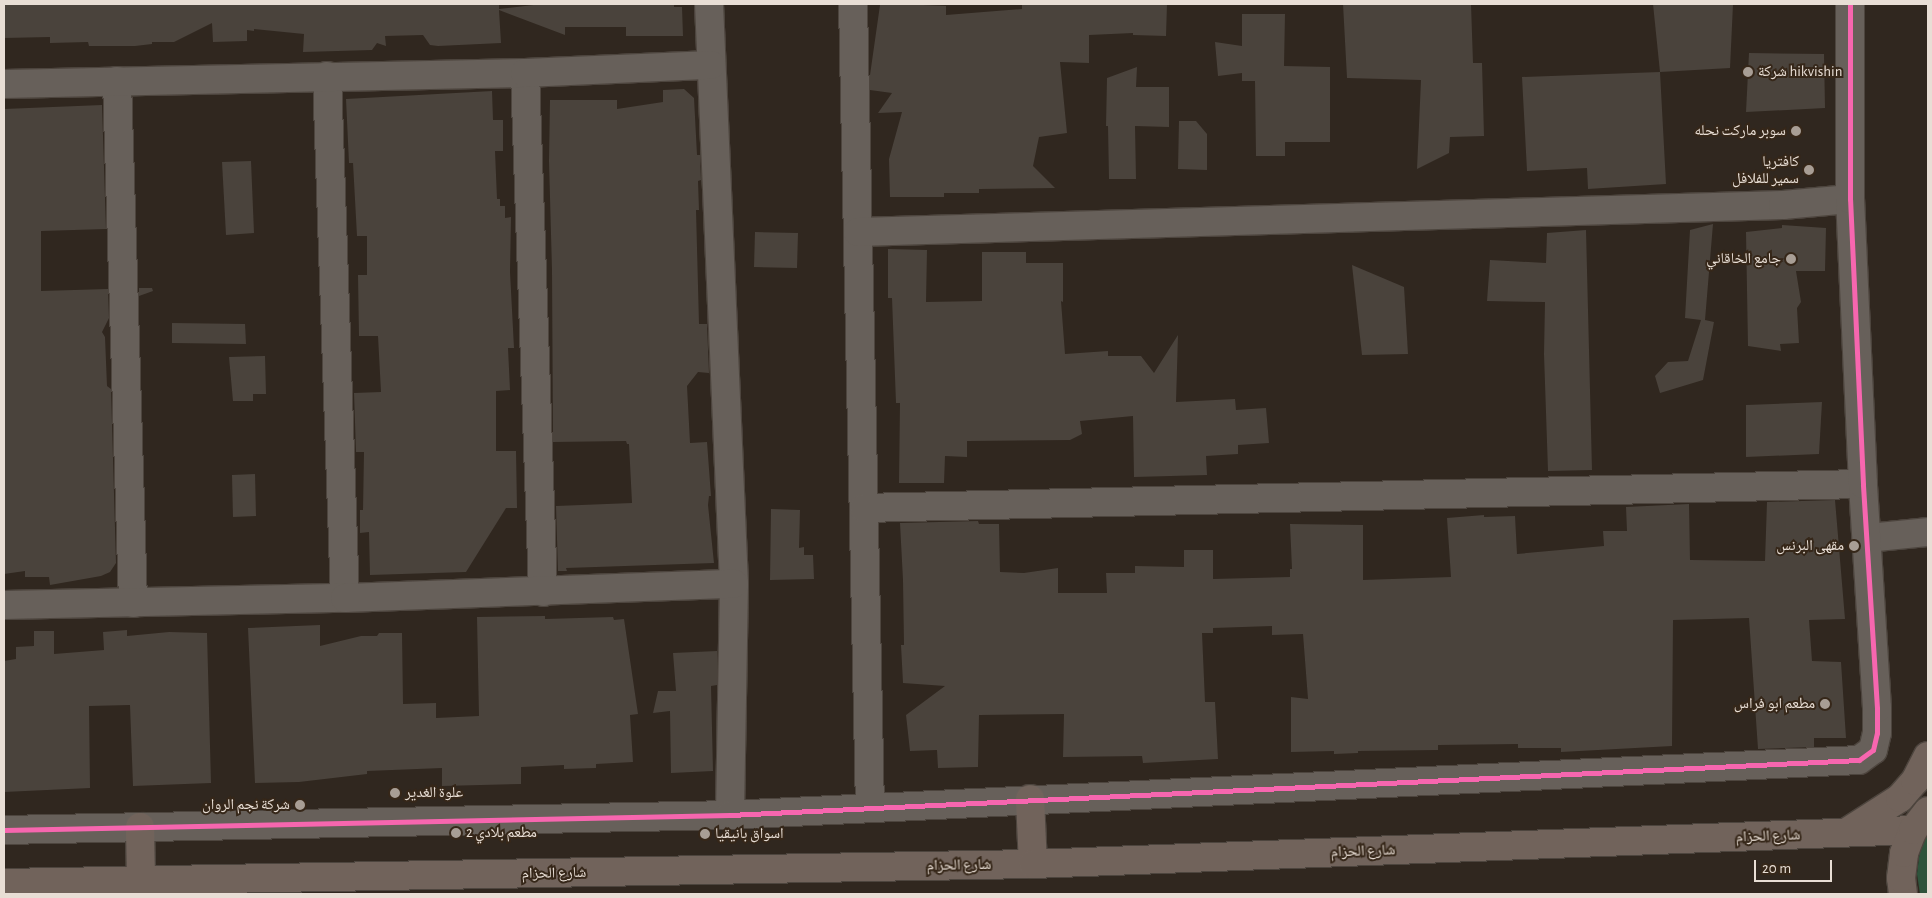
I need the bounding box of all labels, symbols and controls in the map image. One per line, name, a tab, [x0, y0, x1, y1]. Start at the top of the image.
place label: شركة hikvishin	[1758, 63, 1842, 81]
marker: شركة hikvishin	[1742, 66, 1754, 78]
place label: سوبر ماركت نحله	[1695, 122, 1786, 140]
marker: سوبر ماركت نحله	[1790, 125, 1802, 137]
place label: كافتريا سمير للفلافل	[1732, 152, 1799, 187]
marker: كافتريا سمير للفلافل	[1803, 164, 1815, 176]
place label: جامع الخاقاني	[1706, 250, 1781, 268]
marker: جامع الخاقاني	[1785, 253, 1797, 265]
place label: مقهى البرنس	[1776, 537, 1844, 555]
marker: مقهى البرنس	[1848, 540, 1860, 552]
place label: مطعم ابو فراس	[1734, 695, 1815, 713]
marker: مطعم ابو فراس	[1819, 698, 1831, 710]
place label: علوة الغدير	[405, 784, 463, 802]
marker: علوة الغدير	[389, 787, 401, 799]
place label: شركة نجم الروان	[202, 796, 290, 814]
marker: شركة نجم الروان	[294, 799, 306, 811]
place label: مطعم بلادي 2	[466, 824, 537, 842]
place label: اسواق بانيقيا	[715, 825, 784, 843]
street label: شارع الحزام	[1735, 826, 1801, 846]
marker: مطعم بلادي 2	[450, 827, 462, 839]
marker: اسواق بانيقيا	[699, 828, 711, 840]
street label: شارع الحزام	[1330, 841, 1396, 861]
scale bar	[1757, 850, 1834, 882]
street label: شارع الحزام	[927, 855, 991, 875]
text: 20 m	[1762, 861, 1791, 876]
street label: شارع الحزام	[522, 863, 586, 883]

